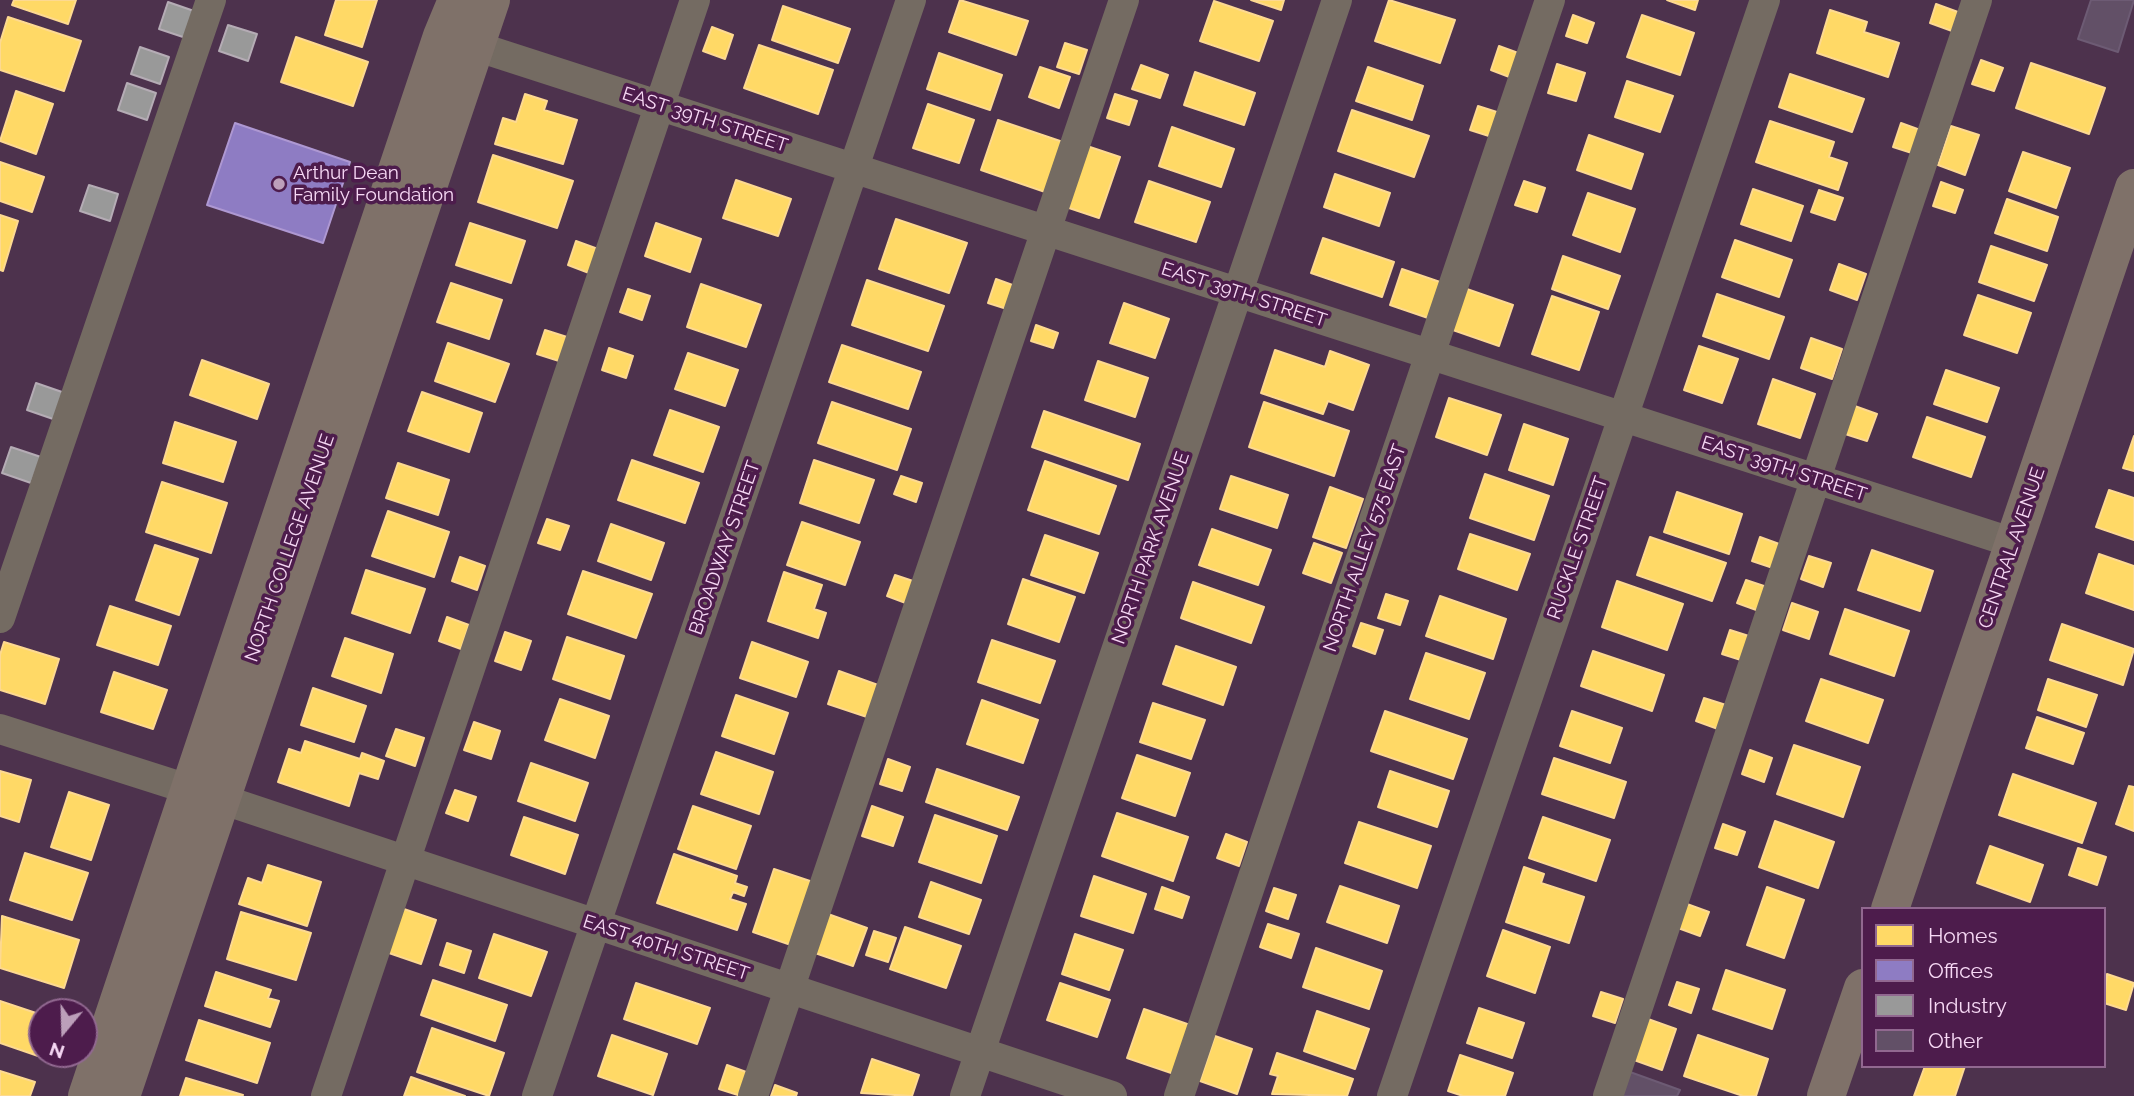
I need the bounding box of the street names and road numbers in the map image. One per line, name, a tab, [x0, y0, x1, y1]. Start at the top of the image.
street label: EAST 39TH STREET	[619, 82, 791, 158]
street label: EAST 39TH STREET	[1158, 257, 1330, 333]
street label: NORTH COLLEGE AVENUE	[240, 431, 340, 665]
street label: EAST 39TH STREET	[1698, 431, 1870, 507]
street label: NORTH ALLEY 575 EAST	[1319, 441, 1411, 655]
street label: NORTH PARK AVENUE	[1107, 449, 1195, 647]
street label: BROADWAY STREET	[685, 458, 765, 638]
street label: CENTRAL AVENUE	[1974, 465, 2050, 631]
street label: RUCKLE STREET	[1543, 474, 1613, 622]
street label: EAST 40TH STREET	[580, 910, 752, 986]

